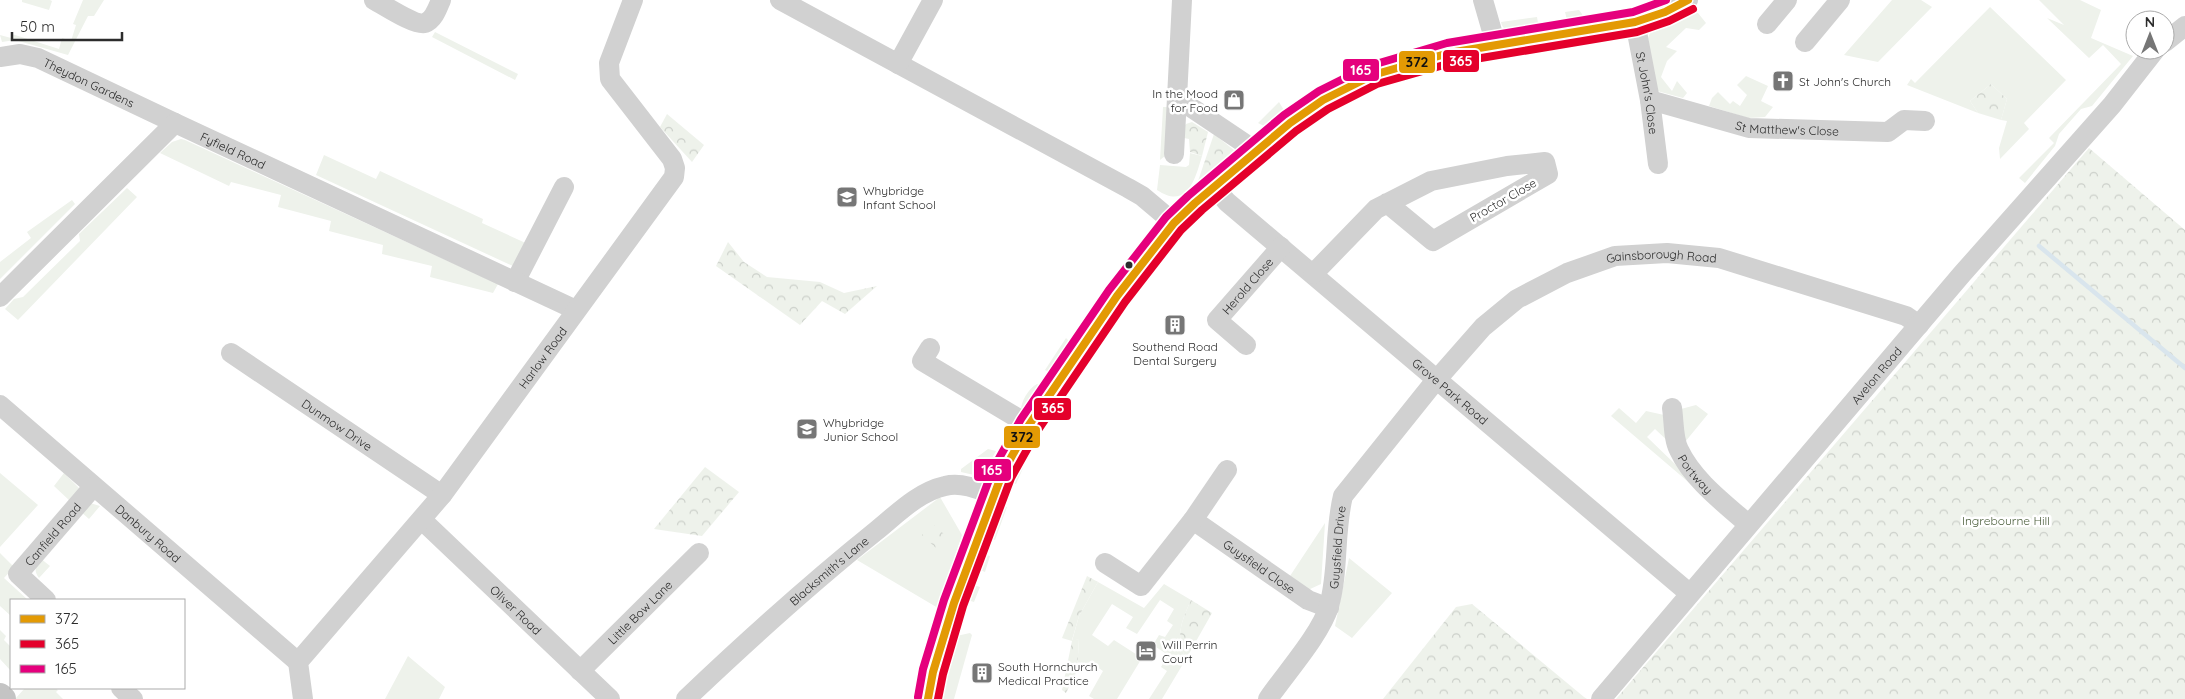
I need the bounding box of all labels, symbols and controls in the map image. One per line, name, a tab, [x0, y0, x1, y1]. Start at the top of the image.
scale bar	[12, 10, 122, 42]
north arrow	[2125, 10, 2175, 60]
text: N	[2145, 13, 2155, 31]
text: 50 m	[20, 17, 55, 36]
line badge: 365	[1442, 49, 1480, 73]
line badge: 372	[1398, 50, 1436, 74]
street label: St John's Close	[1633, 50, 1662, 135]
text: 365	[1449, 52, 1473, 70]
text: 372	[1405, 53, 1429, 71]
street label: Theydon Gardens	[41, 54, 137, 110]
line badge: 165	[1342, 58, 1380, 82]
text: 165	[1350, 61, 1372, 79]
church icon: St John's Church	[1771, 69, 1795, 93]
place label: St John's Church	[1799, 74, 1891, 89]
place label: In the Mood for Food	[1152, 86, 1218, 115]
shop icon: In the Mood for Food	[1222, 88, 1246, 112]
street label: St Matthew's Close	[1734, 117, 1839, 138]
street label: Fyfield Road	[198, 128, 268, 172]
street label: Proctor Close	[1467, 175, 1539, 225]
place label: Whybridge Infant School	[863, 183, 936, 212]
school or university icon: Whybridge Infant School	[835, 185, 859, 209]
street label: Gainsborough Road	[1604, 245, 1717, 266]
street label: Herold Close	[1218, 254, 1276, 317]
unlabelled marker	[1124, 260, 1134, 270]
building icon: Southend Road Dental Surgery	[1163, 313, 1187, 337]
street label: Harlow Road	[515, 324, 570, 391]
place label: Southend Road Dental Surgery	[1132, 339, 1218, 368]
street label: Avelon Road	[1848, 343, 1905, 407]
street label: Grove Park Road	[1409, 355, 1491, 427]
street label: Dunmow Drive	[299, 395, 376, 454]
line badge: 365	[1033, 397, 1072, 421]
text: 365	[1041, 399, 1065, 417]
place label: Whybridge Junior School	[823, 415, 898, 444]
school or university icon: Whybridge Junior School	[795, 417, 819, 441]
line badge: 372	[1003, 425, 1041, 449]
text: 372	[1010, 428, 1034, 446]
street label: Portway	[1675, 451, 1716, 497]
line badge: 165	[973, 458, 1012, 482]
text: 165	[981, 461, 1003, 479]
street label: Canfield Road	[21, 499, 84, 569]
street label: Danbury Road	[113, 501, 184, 565]
street label: Guysfield Drive	[1325, 504, 1348, 590]
park label: Ingrebourne Hill	[1962, 513, 2050, 528]
street label: Blacksmith's Lane	[786, 533, 871, 608]
street label: Guysfield Close	[1221, 536, 1299, 597]
street label: Little Bow Lane	[604, 577, 675, 647]
street label: Oliver Road	[487, 582, 545, 638]
legend	[10, 599, 185, 689]
text: 372	[55, 609, 79, 628]
text: 365	[55, 634, 79, 653]
place label: Will Perrin Court	[1162, 637, 1218, 666]
hotel icon: Will Perrin Court	[1134, 639, 1158, 663]
text: 165	[55, 659, 77, 678]
place label: South Hornchurch Medical Practice	[998, 659, 1098, 688]
building icon: South Hornchurch Medical Practice	[970, 661, 994, 685]

